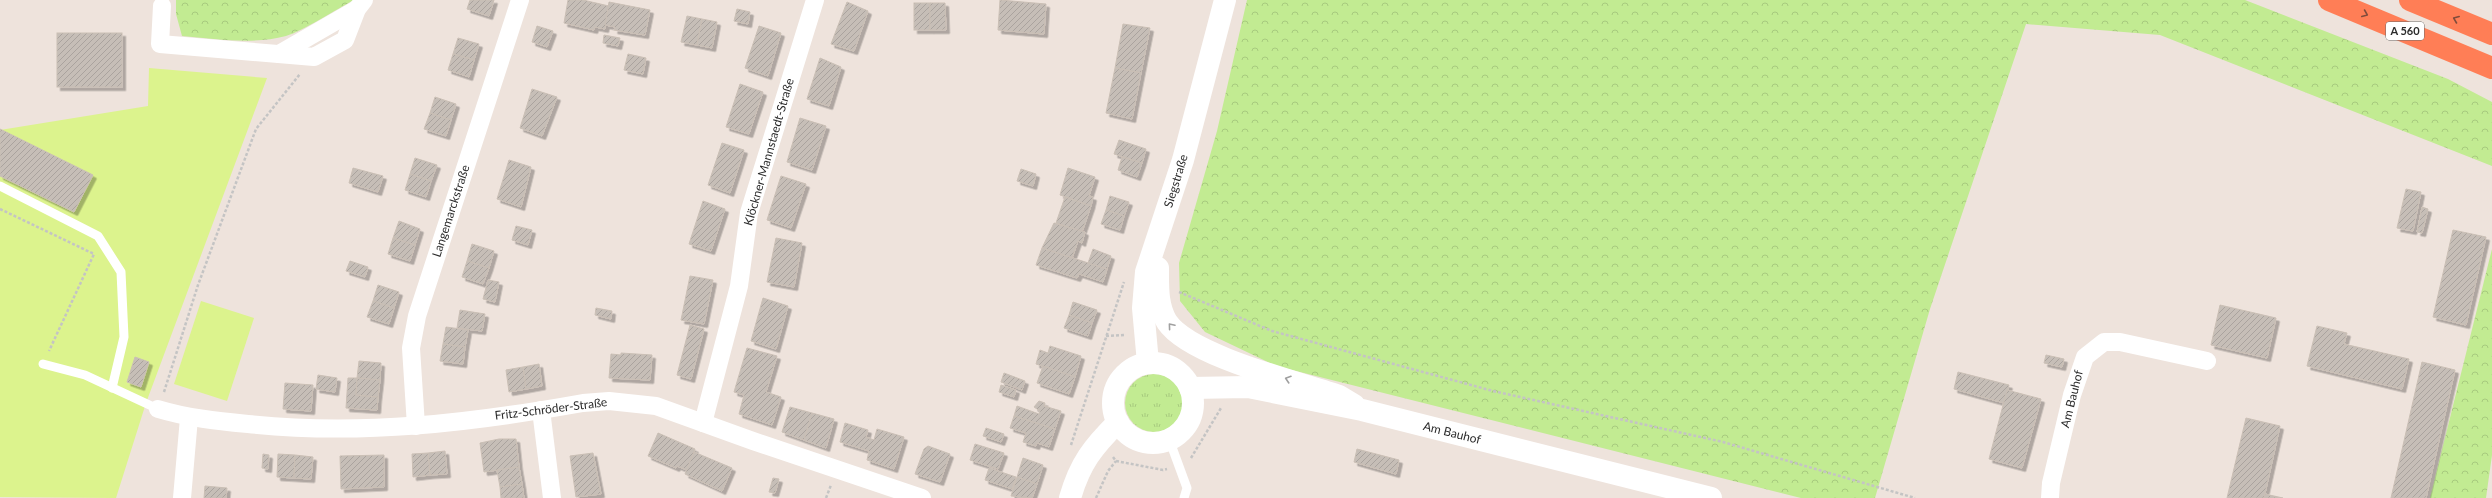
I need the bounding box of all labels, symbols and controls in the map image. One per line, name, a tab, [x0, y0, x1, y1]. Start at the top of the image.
one-way arrow	[2362, 10, 2369, 18]
one-way arrow	[2453, 16, 2460, 24]
road number: A 560	[2386, 22, 2424, 40]
street label: Klöckner-Mannstaedt-Straße	[740, 76, 797, 227]
street label: Siegstraße	[1160, 152, 1191, 209]
street label: Langemarckstraße	[429, 163, 473, 259]
one-way arrow	[1169, 323, 1176, 330]
street label: Am Bauhof	[2057, 368, 2086, 429]
one-way arrow	[1284, 375, 1291, 384]
street label: Fritz-Schröder-Straße	[494, 394, 608, 423]
street label: Am Bauhof	[1422, 418, 1483, 447]

